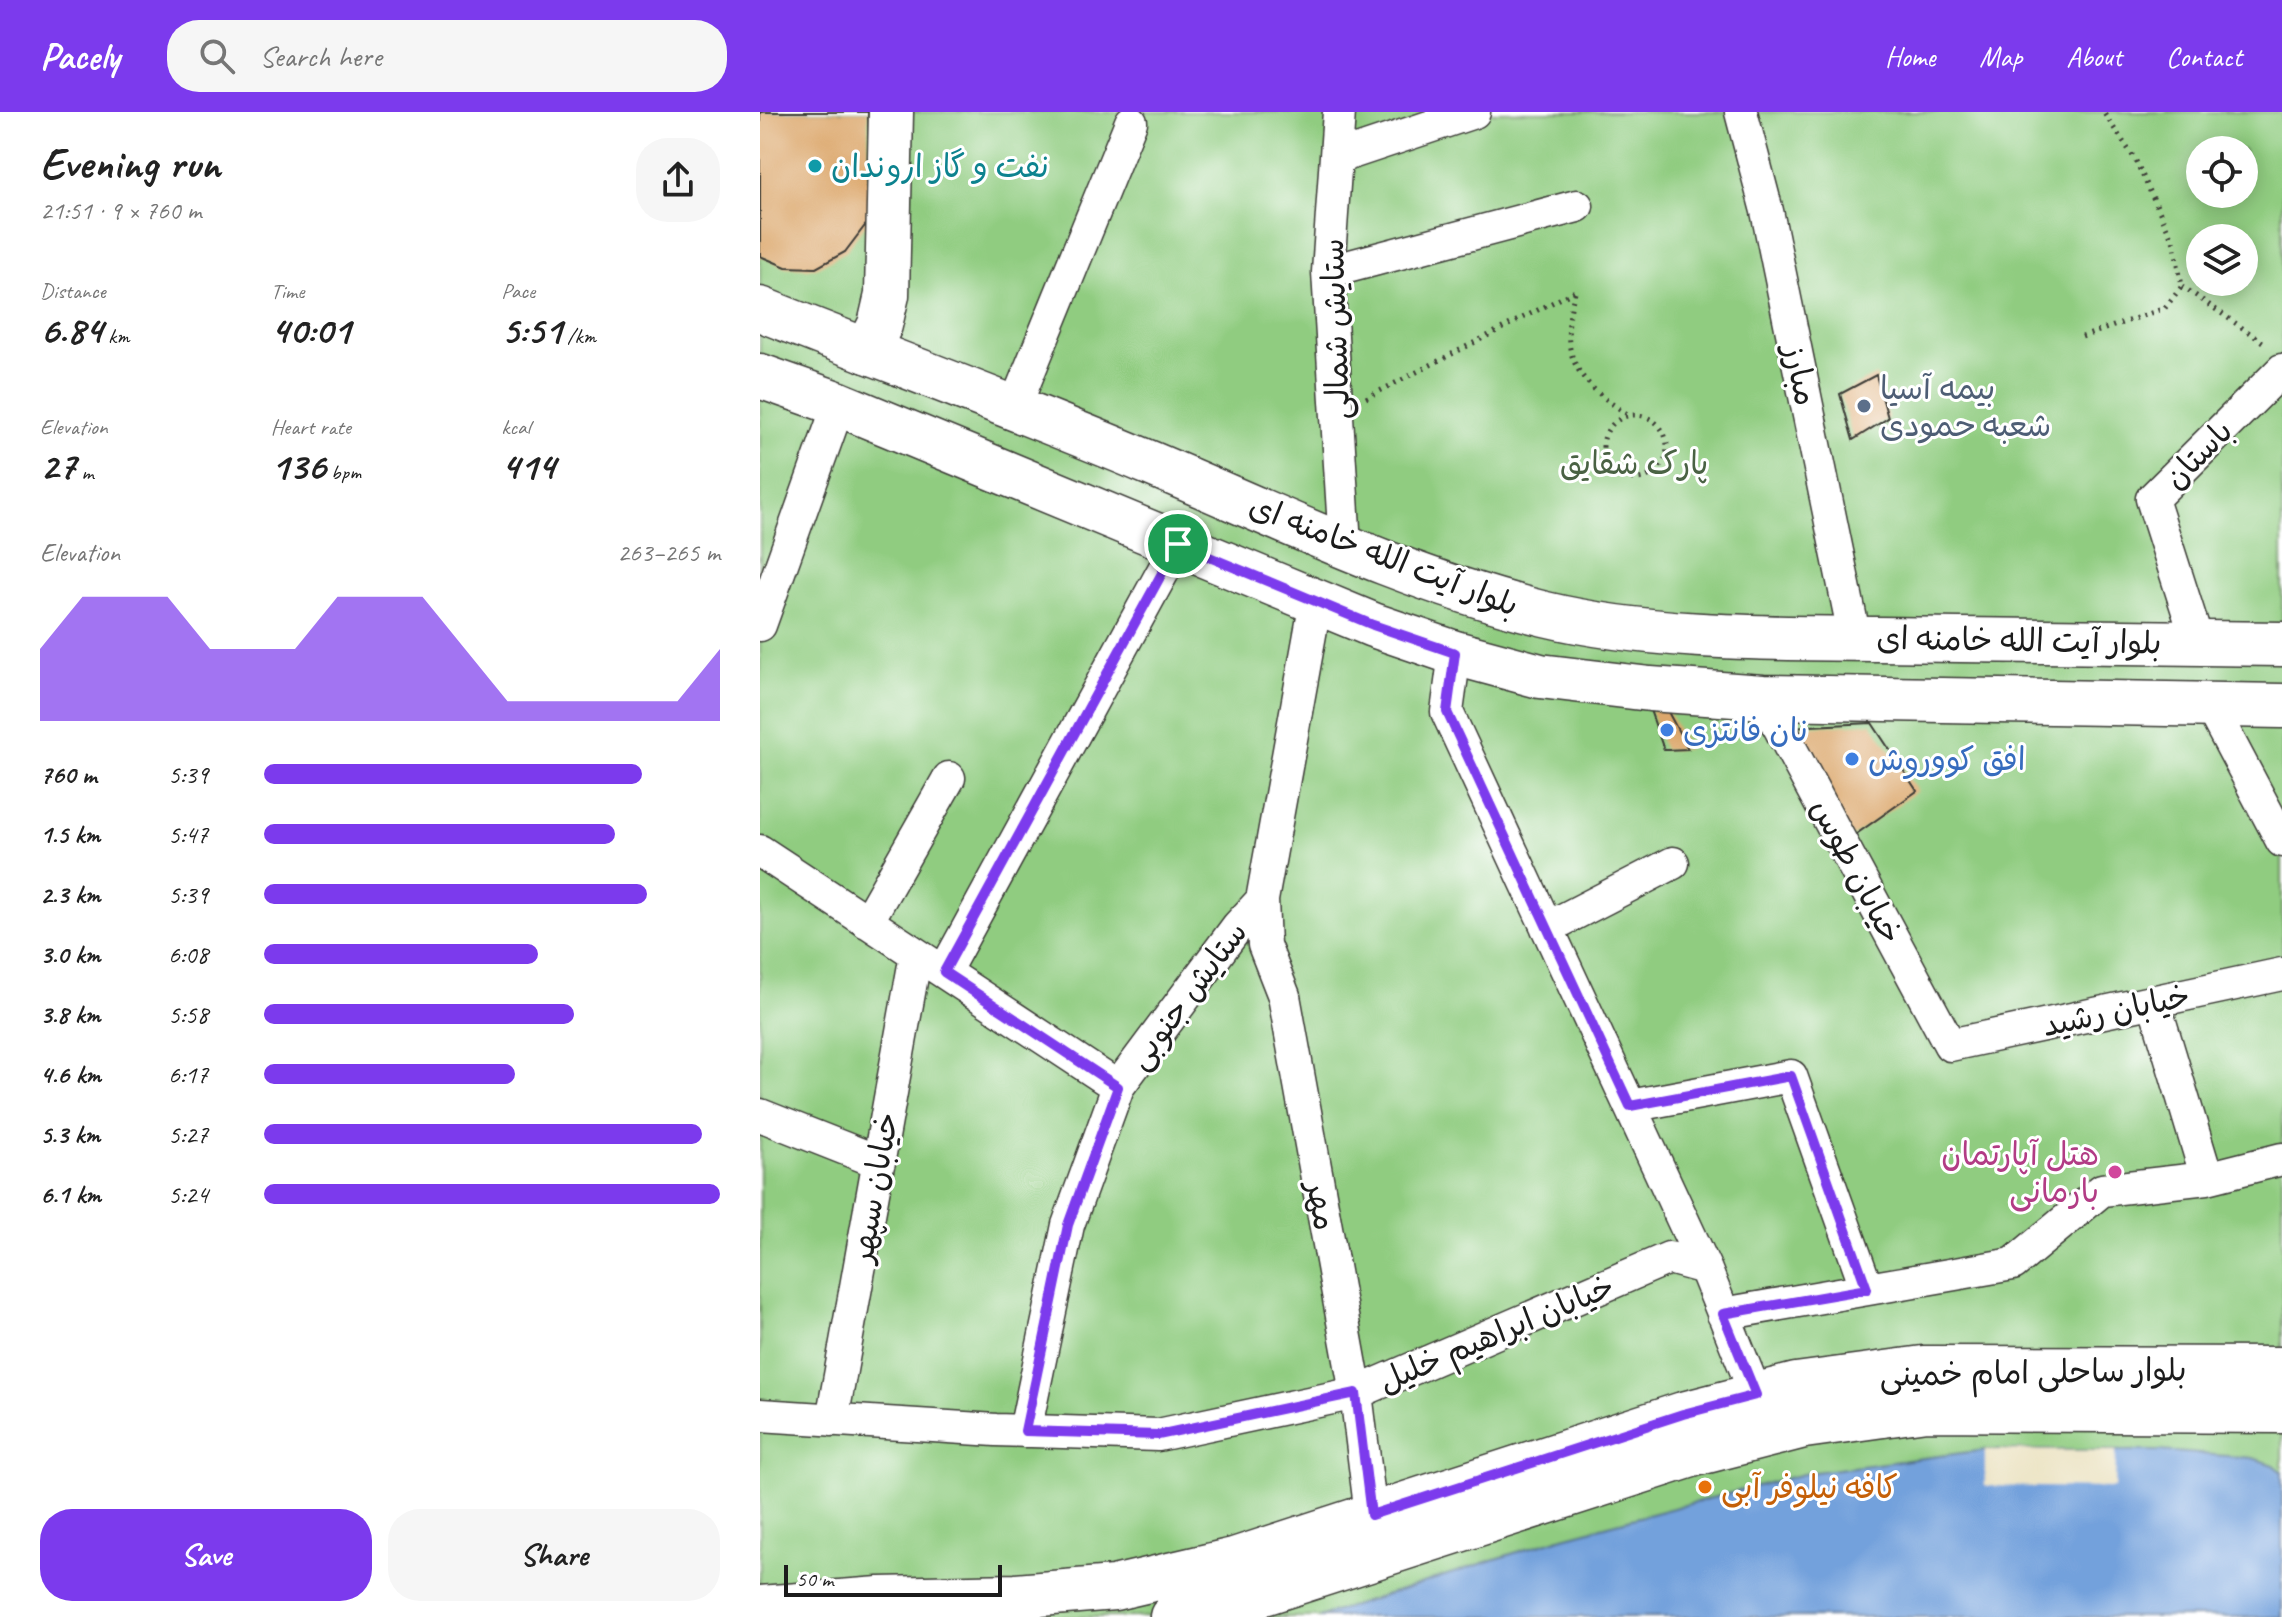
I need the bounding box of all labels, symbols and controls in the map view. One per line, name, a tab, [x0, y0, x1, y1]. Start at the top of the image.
search box	[167, 20, 727, 92]
text: Pacely	[40, 33, 119, 80]
icon: search	[195, 34, 239, 78]
text: Search here	[259, 37, 382, 75]
text: Home	[1885, 39, 1935, 74]
text: Map	[1979, 39, 2022, 74]
text: About	[2066, 39, 2122, 74]
text: Contact	[2166, 39, 2242, 74]
text: Evening run	[40, 136, 220, 191]
map controls	[2186, 136, 2258, 296]
button: locate	[2186, 136, 2258, 208]
button: share	[636, 138, 720, 222]
place label: نفت و گاز اروندان	[831, 146, 1049, 187]
marker: نفت و گاز اروندان	[806, 157, 824, 175]
text: 21:51 · 9 × 760 m	[40, 194, 201, 227]
button: layers	[2186, 224, 2258, 296]
street label: ستایش شمالی	[1312, 238, 1359, 420]
text: Distance	[40, 277, 106, 305]
text: Time	[271, 277, 304, 305]
text: Pace	[501, 277, 535, 305]
text: 6.84	[40, 305, 103, 355]
text: 40:01	[271, 305, 351, 355]
text: 5:51	[501, 305, 562, 355]
text: km	[103, 322, 130, 350]
text: /km	[562, 322, 596, 350]
street label: مبارز	[1773, 338, 1827, 409]
place label: بیمه آسیا شعبه حمودی	[1880, 368, 2051, 446]
marker: بیمه آسیا شعبه حمودی	[1855, 397, 1873, 415]
street label: باستان	[2155, 411, 2242, 498]
text: Elevation	[40, 413, 108, 441]
text: Heart rate	[271, 413, 351, 441]
text: kcal	[501, 413, 530, 441]
text: 27	[40, 441, 76, 491]
text: 136	[271, 441, 326, 491]
text: 414	[501, 441, 555, 491]
park label: پارک شقایق	[1560, 443, 1708, 484]
text: m	[76, 458, 94, 486]
text: bpm	[326, 458, 361, 486]
street label: بلوار آیت الله خامنه ای	[1243, 485, 1524, 626]
pin	[1144, 510, 1212, 578]
icon: arrive	[1156, 522, 1200, 566]
text: Elevation	[40, 536, 120, 569]
text: 263–265 m	[617, 536, 720, 569]
street label: بلوار آیت الله خامنه ای	[1876, 618, 2162, 663]
place label: نان فانتزی	[1683, 710, 1808, 751]
marker: نان فانتزی	[1658, 721, 1676, 739]
place label: افق کووروش	[1868, 739, 2026, 780]
marker: افق کووروش	[1843, 750, 1861, 768]
text: 760 m	[40, 758, 97, 791]
text: 5:39	[168, 758, 208, 791]
street label: خیابان طوس	[1801, 792, 1912, 951]
text: 1.5 km	[40, 818, 100, 851]
text: 5:47	[168, 818, 208, 851]
text: 2.3 km	[40, 878, 100, 911]
text: 5:39	[168, 878, 208, 911]
street label: ستایش جنوبی	[1118, 913, 1256, 1078]
text: 3.0 km	[40, 938, 100, 971]
text: 6:08	[168, 938, 208, 971]
street label: خیابان رشید	[2039, 975, 2194, 1046]
text: 3.8 km	[40, 998, 100, 1031]
text: 5:58	[168, 998, 208, 1031]
text: 4.6 km	[40, 1058, 101, 1091]
text: 6:17	[168, 1058, 208, 1091]
street label: خیابان سپهر	[841, 1109, 908, 1268]
text: 5.3 km	[40, 1118, 100, 1151]
text: 5:27	[168, 1118, 208, 1151]
place label: هتل آپارتمان بارمانی	[1941, 1134, 2099, 1212]
marker: هتل آپارتمان بارمانی	[2106, 1163, 2124, 1181]
street label: مهر	[1297, 1176, 1346, 1234]
text: 6.1 km	[40, 1178, 101, 1211]
text: 5:24	[168, 1178, 208, 1211]
street label: خیابان ابراهیم خلیل	[1372, 1265, 1621, 1404]
street label: بلوار ساحلی امام خمینی	[1879, 1349, 2187, 1399]
place label: کافه نیلوفر آبی	[1721, 1467, 1898, 1508]
marker: کافه نیلوفر آبی	[1696, 1478, 1714, 1496]
button: Save	[40, 1509, 372, 1601]
button: Share	[388, 1509, 720, 1601]
scale bar	[784, 1561, 1002, 1597]
text: 50 m	[796, 1565, 833, 1593]

